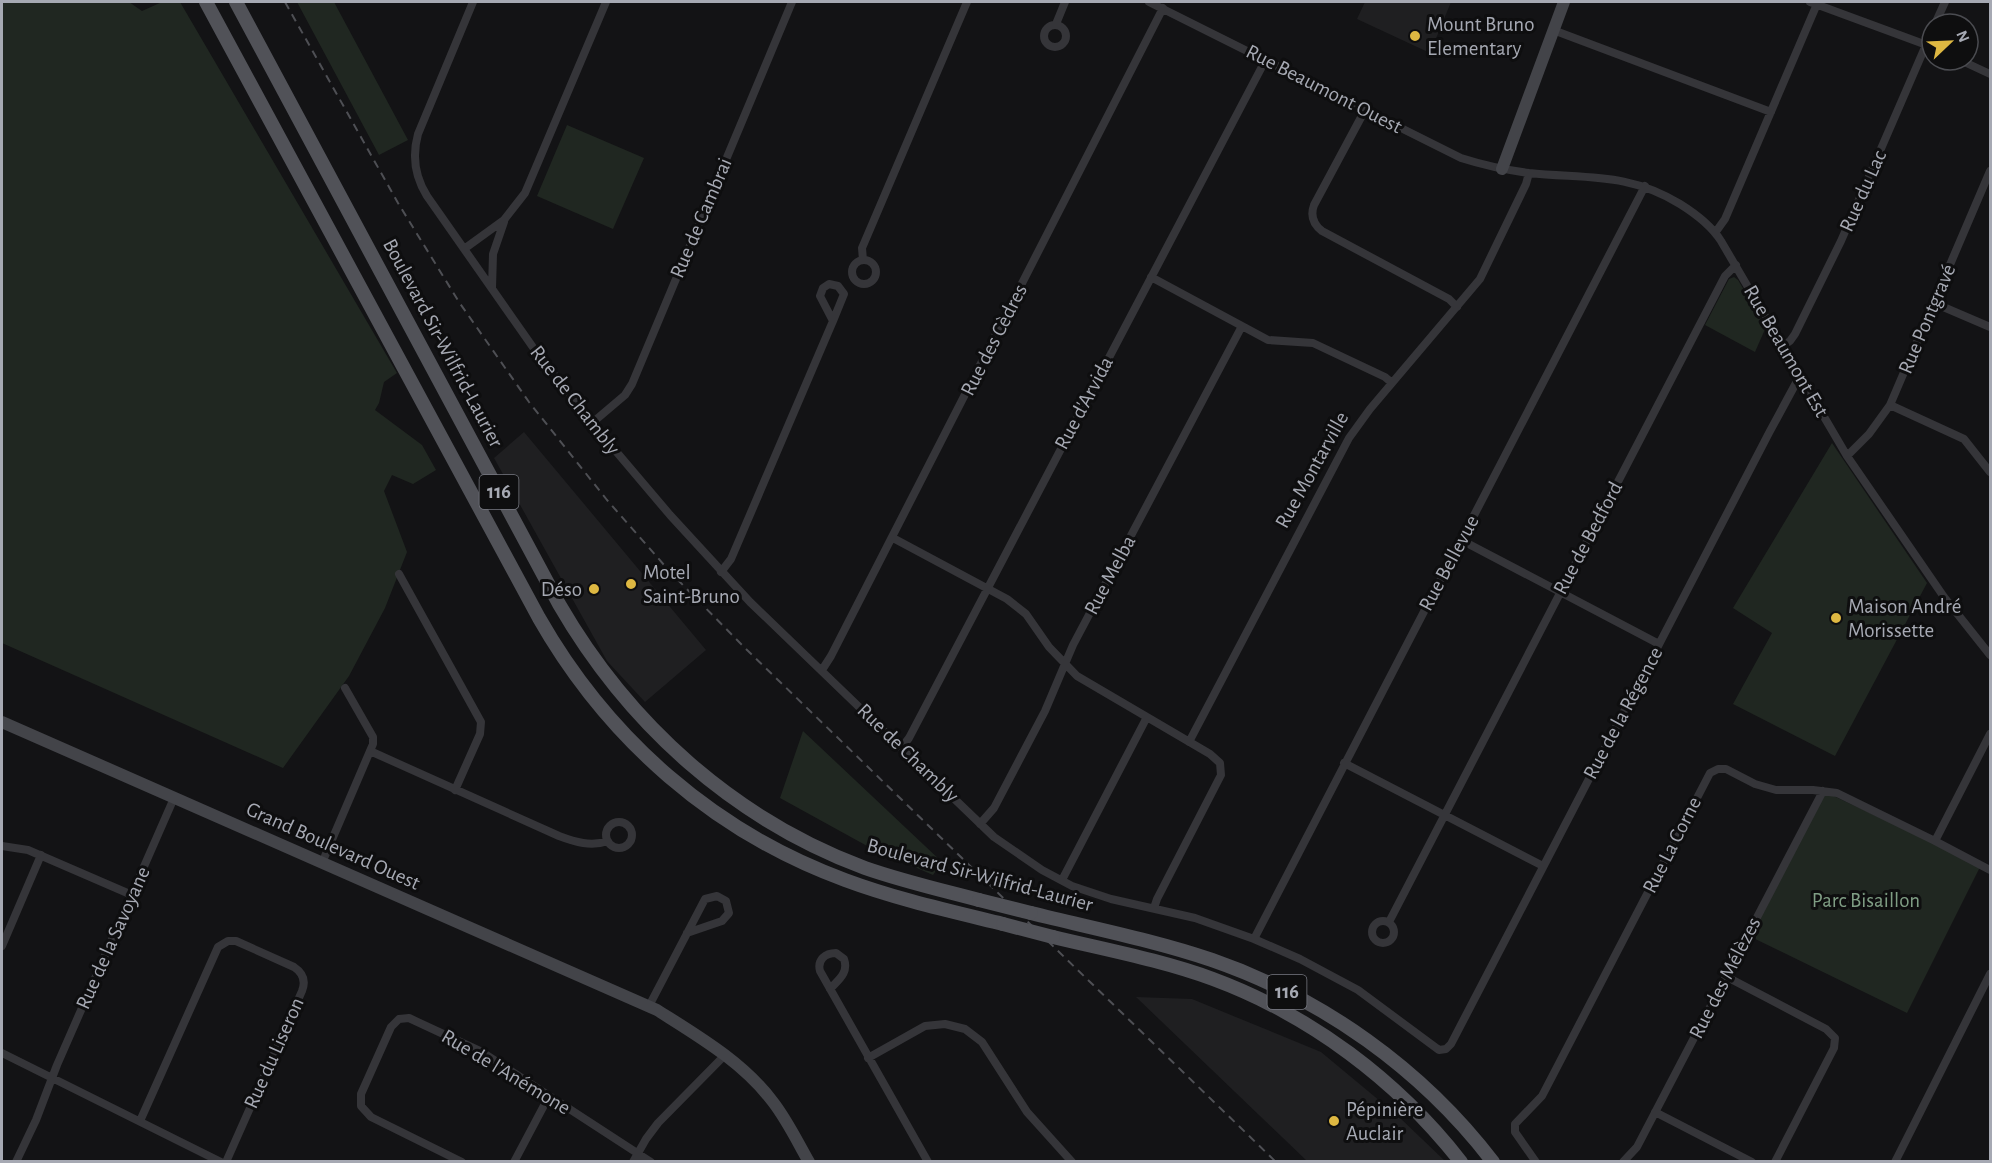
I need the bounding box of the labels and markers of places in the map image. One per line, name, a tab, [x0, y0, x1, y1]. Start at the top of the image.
place label: Mount Bruno Elementary	[1427, 14, 1534, 59]
marker: Mount Bruno Elementary	[1408, 29, 1422, 43]
place label: Motel Saint-Bruno	[643, 562, 740, 607]
marker: Motel Saint-Bruno	[624, 577, 638, 591]
place label: Déso	[541, 579, 582, 600]
marker: Déso	[587, 582, 601, 596]
place label: Maison André Morissette	[1848, 596, 1961, 641]
marker: Maison André Morissette	[1829, 611, 1843, 625]
place label: Pépinière Auclair	[1346, 1099, 1424, 1144]
marker: Pépinière Auclair	[1327, 1114, 1341, 1128]

